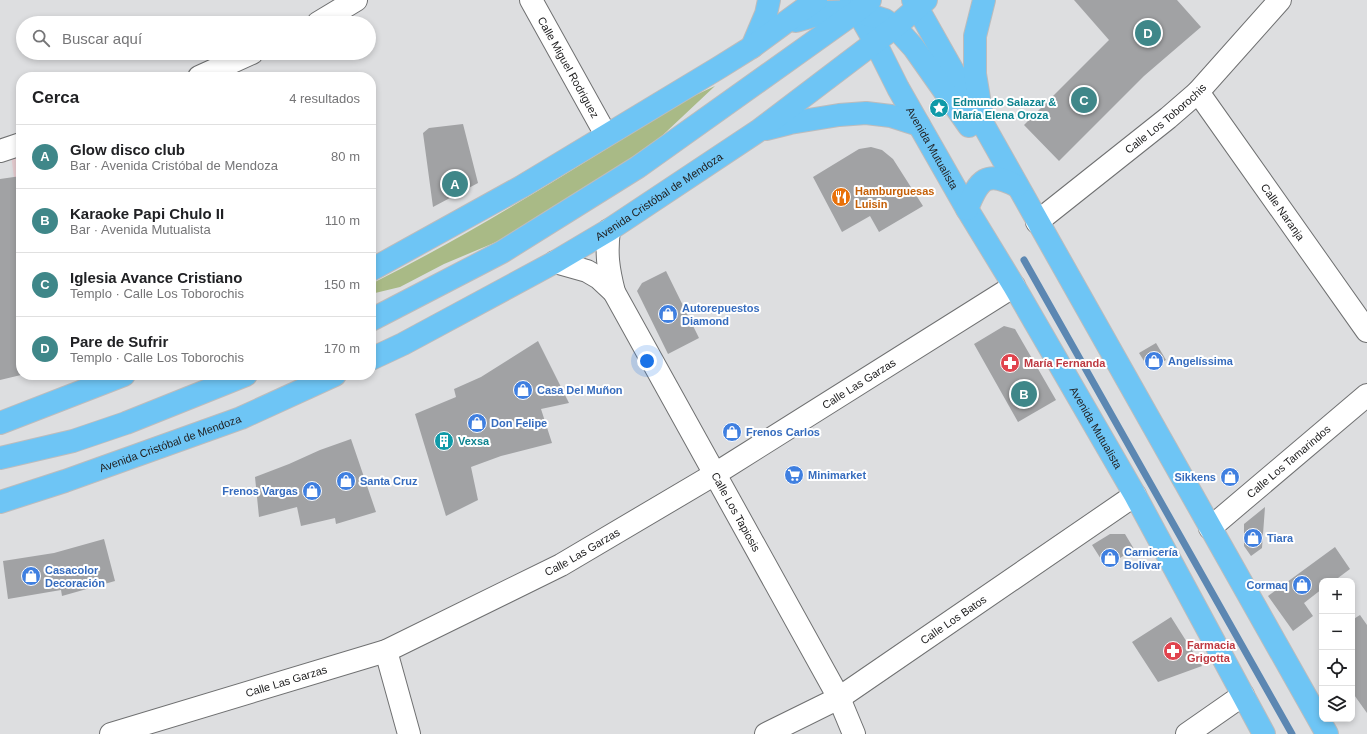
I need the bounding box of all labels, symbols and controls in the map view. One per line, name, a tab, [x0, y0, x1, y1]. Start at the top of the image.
street label: Calle Miguel Rodriguez	[535, 15, 601, 120]
search box	[16, 16, 376, 60]
pin: D	[1135, 18, 1161, 48]
icon: search	[30, 27, 52, 49]
text: Buscar aquí	[62, 30, 142, 47]
street label: Calle Los Toborochis	[1123, 81, 1209, 156]
pin: C	[1071, 85, 1097, 115]
text: Cerca	[32, 88, 79, 107]
text: 4 resultados	[289, 91, 360, 106]
place label: Edmundo Salazar & María Elena Oroza	[953, 96, 1056, 121]
place icon: Edmundo Salazar & María Elena Oroza	[928, 97, 950, 119]
street label: Avenida Mutualista	[904, 105, 961, 192]
text: Glow disco club	[70, 141, 185, 158]
text: A	[40, 149, 50, 164]
text: 80 m	[331, 149, 360, 164]
street label: Avenida Cristóbal de Mendoza	[593, 150, 726, 243]
text: Bar · Avenida Cristóbal de Mendoza	[70, 158, 278, 173]
pin: A	[442, 169, 468, 199]
street label: Calle Naranja	[1259, 181, 1308, 243]
place label: Hamburguesas Luisin	[855, 185, 934, 210]
restaurant icon: Hamburguesas Luisin	[830, 186, 852, 208]
text: Karaoke Papi Chulo II	[70, 205, 224, 222]
text: B	[40, 213, 50, 228]
text: 110 m	[325, 213, 360, 228]
text: Bar · Avenida Mutualista	[70, 222, 211, 237]
text: Iglesia Avance Cristiano	[70, 269, 242, 286]
text: C	[40, 277, 50, 292]
text: 150 m	[324, 277, 360, 292]
text: Templo · Calle Los Toborochis	[70, 286, 244, 301]
place label: Autorepuestos Diamond	[682, 302, 760, 327]
shop icon: Autorepuestos Diamond	[657, 303, 679, 325]
text: Pare de Sufrir	[70, 333, 168, 350]
text: D	[40, 341, 50, 356]
text: 170 m	[324, 341, 360, 356]
text: Templo · Calle Los Toborochis	[70, 350, 244, 365]
shop icon: Angelíssima	[1143, 350, 1165, 372]
your location	[637, 351, 657, 371]
pharmacy icon: María Fernanda	[999, 352, 1021, 374]
place label: Angelíssima	[1168, 355, 1234, 367]
street label: Calle Las Garzas	[820, 356, 898, 411]
place label: María Fernanda	[1024, 357, 1106, 369]
shop icon: Casa Del Muñon	[512, 379, 534, 401]
pin: B	[1011, 379, 1037, 409]
place label: Casa Del Muñon	[537, 384, 623, 396]
street label: Avenida Mutualista	[1068, 384, 1125, 472]
street label: Avenida Cristóbal de Mendoza	[98, 412, 244, 474]
shop icon: Don Felipe	[466, 412, 488, 434]
place label: Don Felipe	[491, 417, 547, 429]
shop icon: Frenos Carlos	[721, 421, 743, 443]
street label: Calle Los Tamarindos	[1244, 422, 1333, 500]
place label: Frenos Carlos	[746, 426, 820, 438]
building icon: Vexsa	[433, 430, 455, 452]
place label: Vexsa	[458, 435, 490, 447]
supermarket icon: Minimarket	[783, 464, 805, 486]
shop icon: Sikkens	[1219, 466, 1241, 488]
place label: Minimarket	[808, 469, 866, 481]
shop icon: Santa Cruz	[335, 470, 357, 492]
street label: Calle Los Tapiosis	[709, 470, 763, 554]
place label: Sikkens	[1174, 471, 1216, 483]
place label: Santa Cruz	[360, 475, 418, 487]
shop icon: Frenos Vargas	[301, 480, 323, 502]
place label: Frenos Vargas	[222, 485, 298, 497]
street label: Calle Las Garzas	[543, 525, 622, 578]
shop icon: Tiara	[1242, 527, 1264, 549]
place label: Tiara	[1267, 532, 1294, 544]
place label: Carnicería Bolívar	[1124, 546, 1179, 571]
shop icon: Carnicería Bolívar	[1099, 547, 1121, 569]
place label: Casacolor Decoración	[45, 564, 105, 589]
shop icon: Casacolor Decoración	[20, 565, 42, 587]
shop icon: Cormaq	[1291, 574, 1313, 596]
map controls	[1319, 578, 1355, 722]
button: +	[1319, 578, 1355, 614]
place label: Cormaq	[1246, 579, 1288, 591]
street label: Calle Los Batos	[918, 593, 989, 646]
button: −	[1319, 614, 1355, 650]
place label: Farmacia Grigotta	[1187, 639, 1236, 664]
pharmacy icon: Farmacia Grigotta	[1162, 640, 1184, 662]
button: locate	[1319, 650, 1355, 686]
street label: Calle Las Garzas	[244, 663, 329, 699]
button: layers	[1319, 686, 1355, 722]

